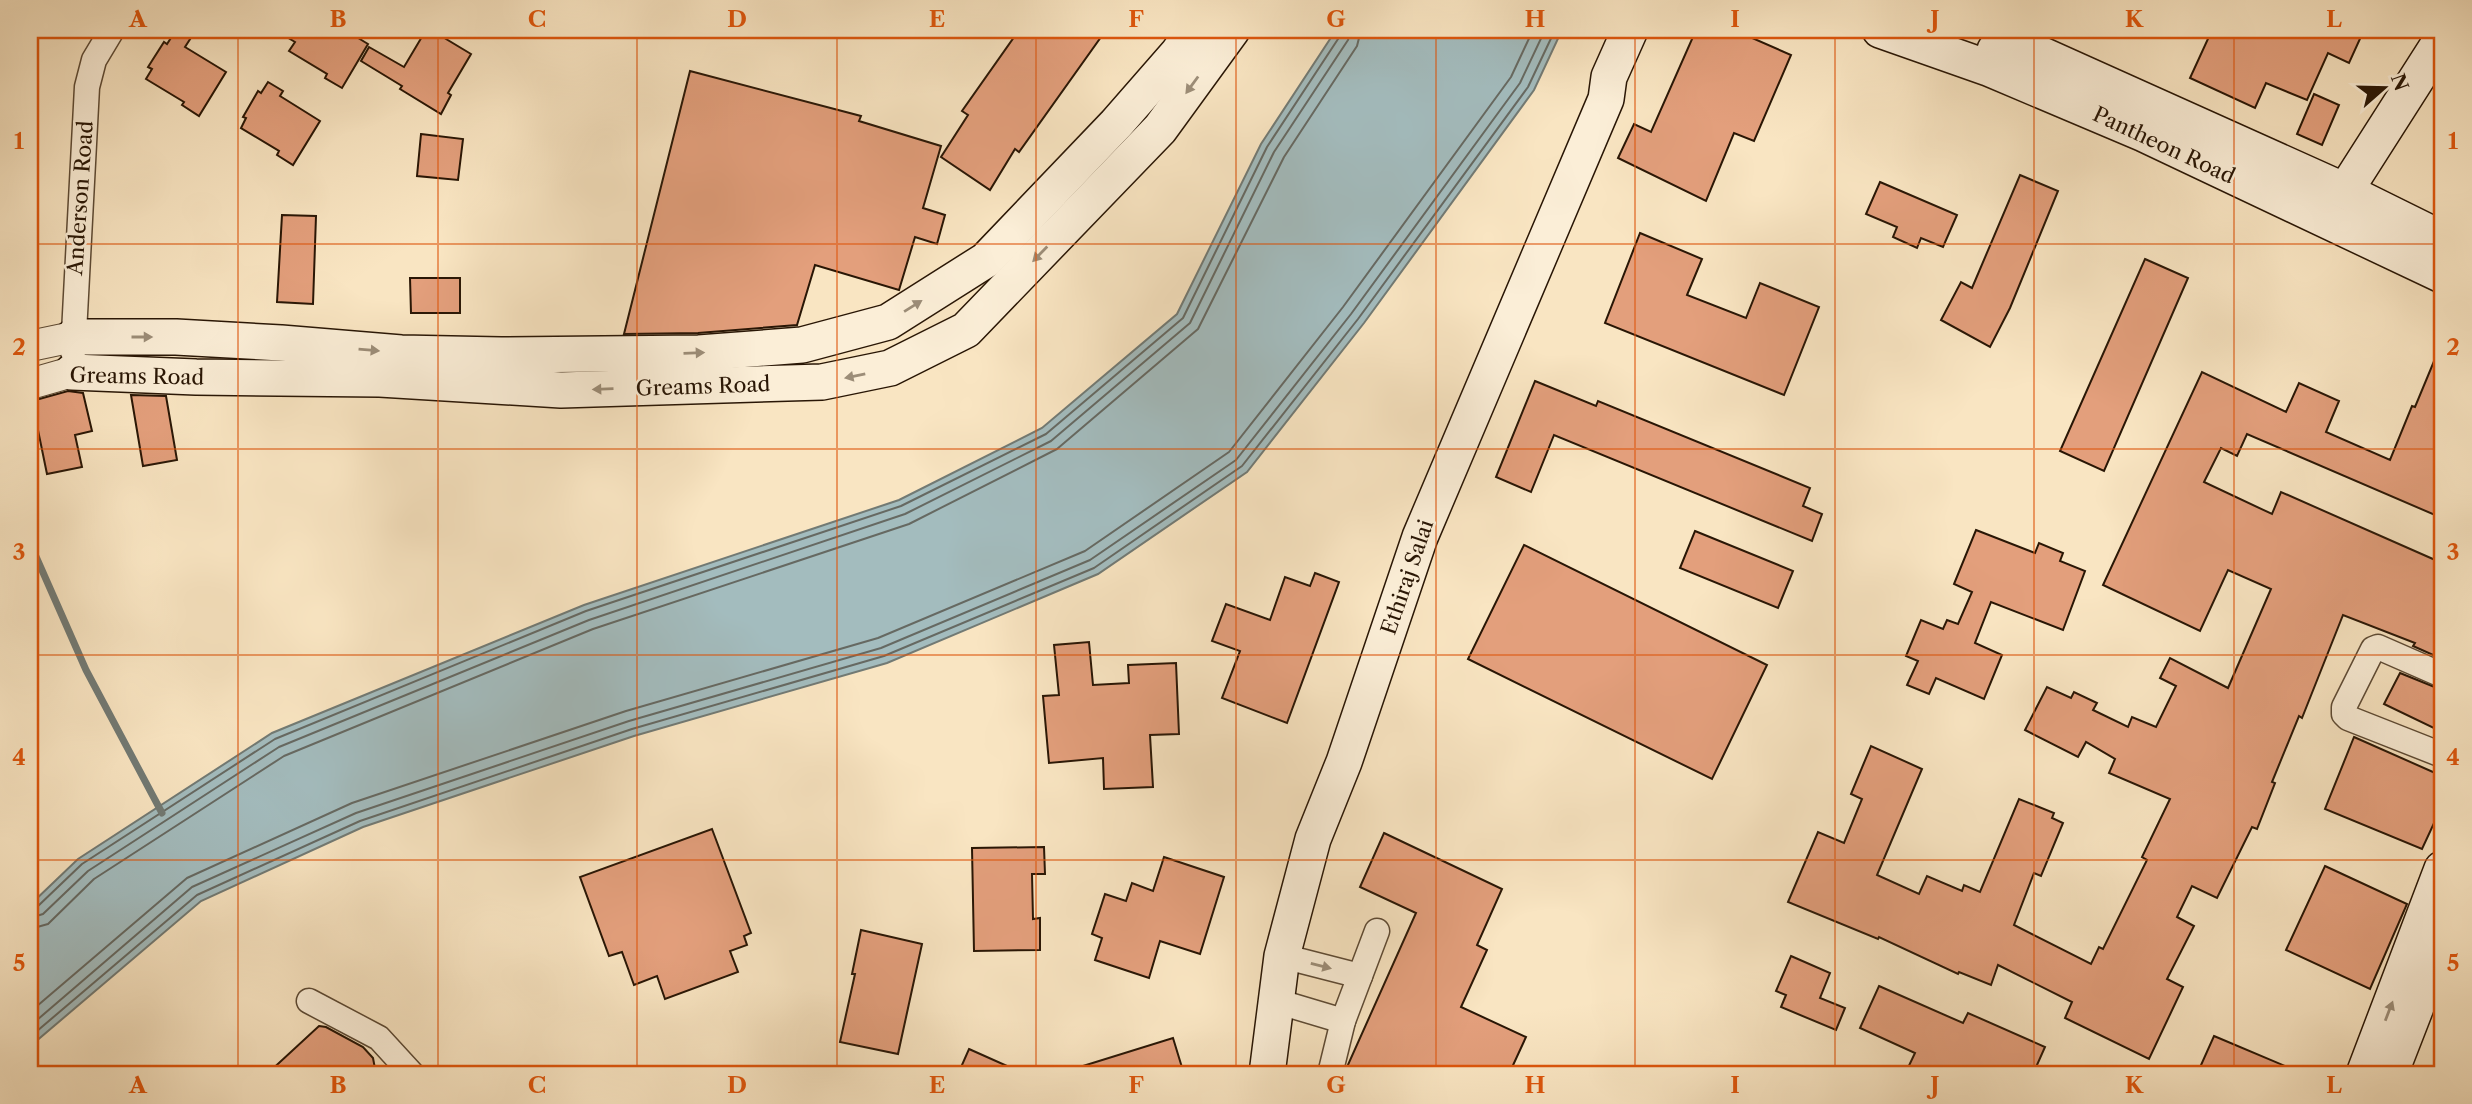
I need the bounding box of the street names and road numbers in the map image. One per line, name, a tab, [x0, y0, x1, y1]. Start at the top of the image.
street label: Pantheon Road	[2089, 101, 2239, 189]
street label: Anderson Road	[62, 120, 98, 277]
street label: Greams Road	[70, 362, 205, 390]
street label: Greams Road	[635, 371, 771, 401]
street label: Ethiraj Salai	[1376, 516, 1438, 638]

